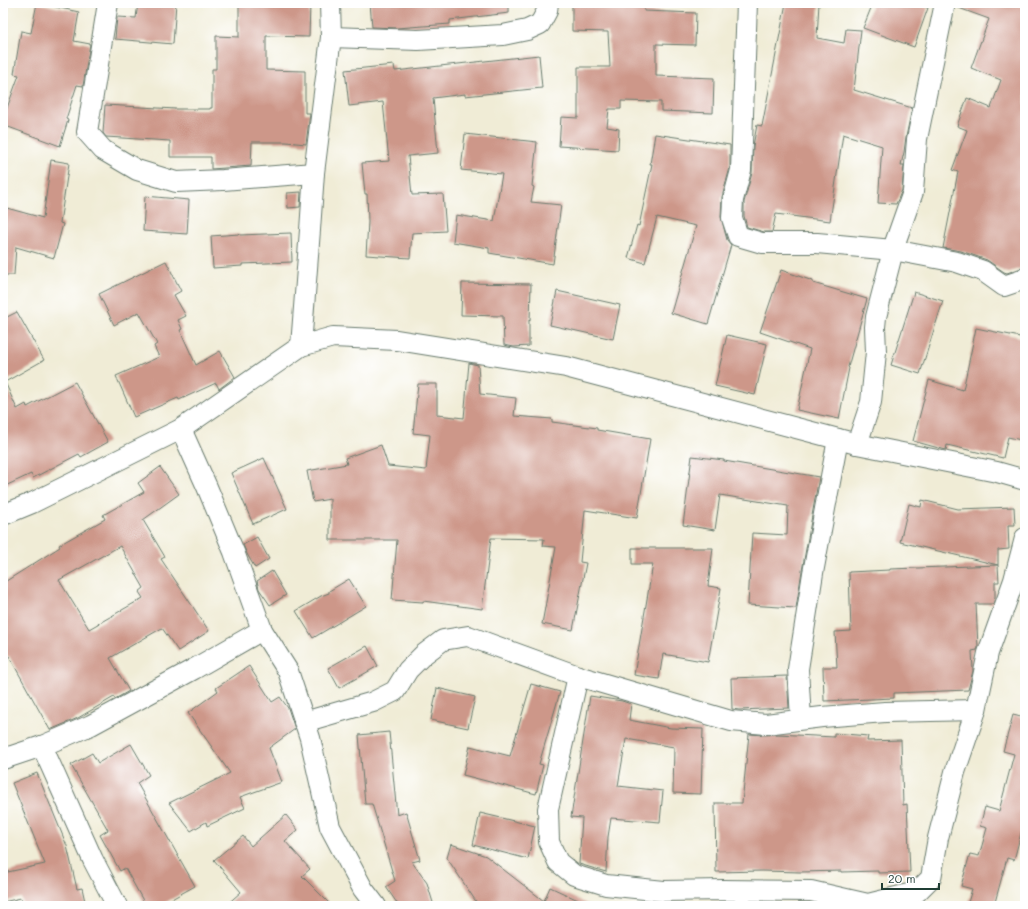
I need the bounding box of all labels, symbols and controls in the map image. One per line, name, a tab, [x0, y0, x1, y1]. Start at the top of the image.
scale bar	[882, 865, 939, 891]
text: 20 m	[888, 870, 916, 886]

